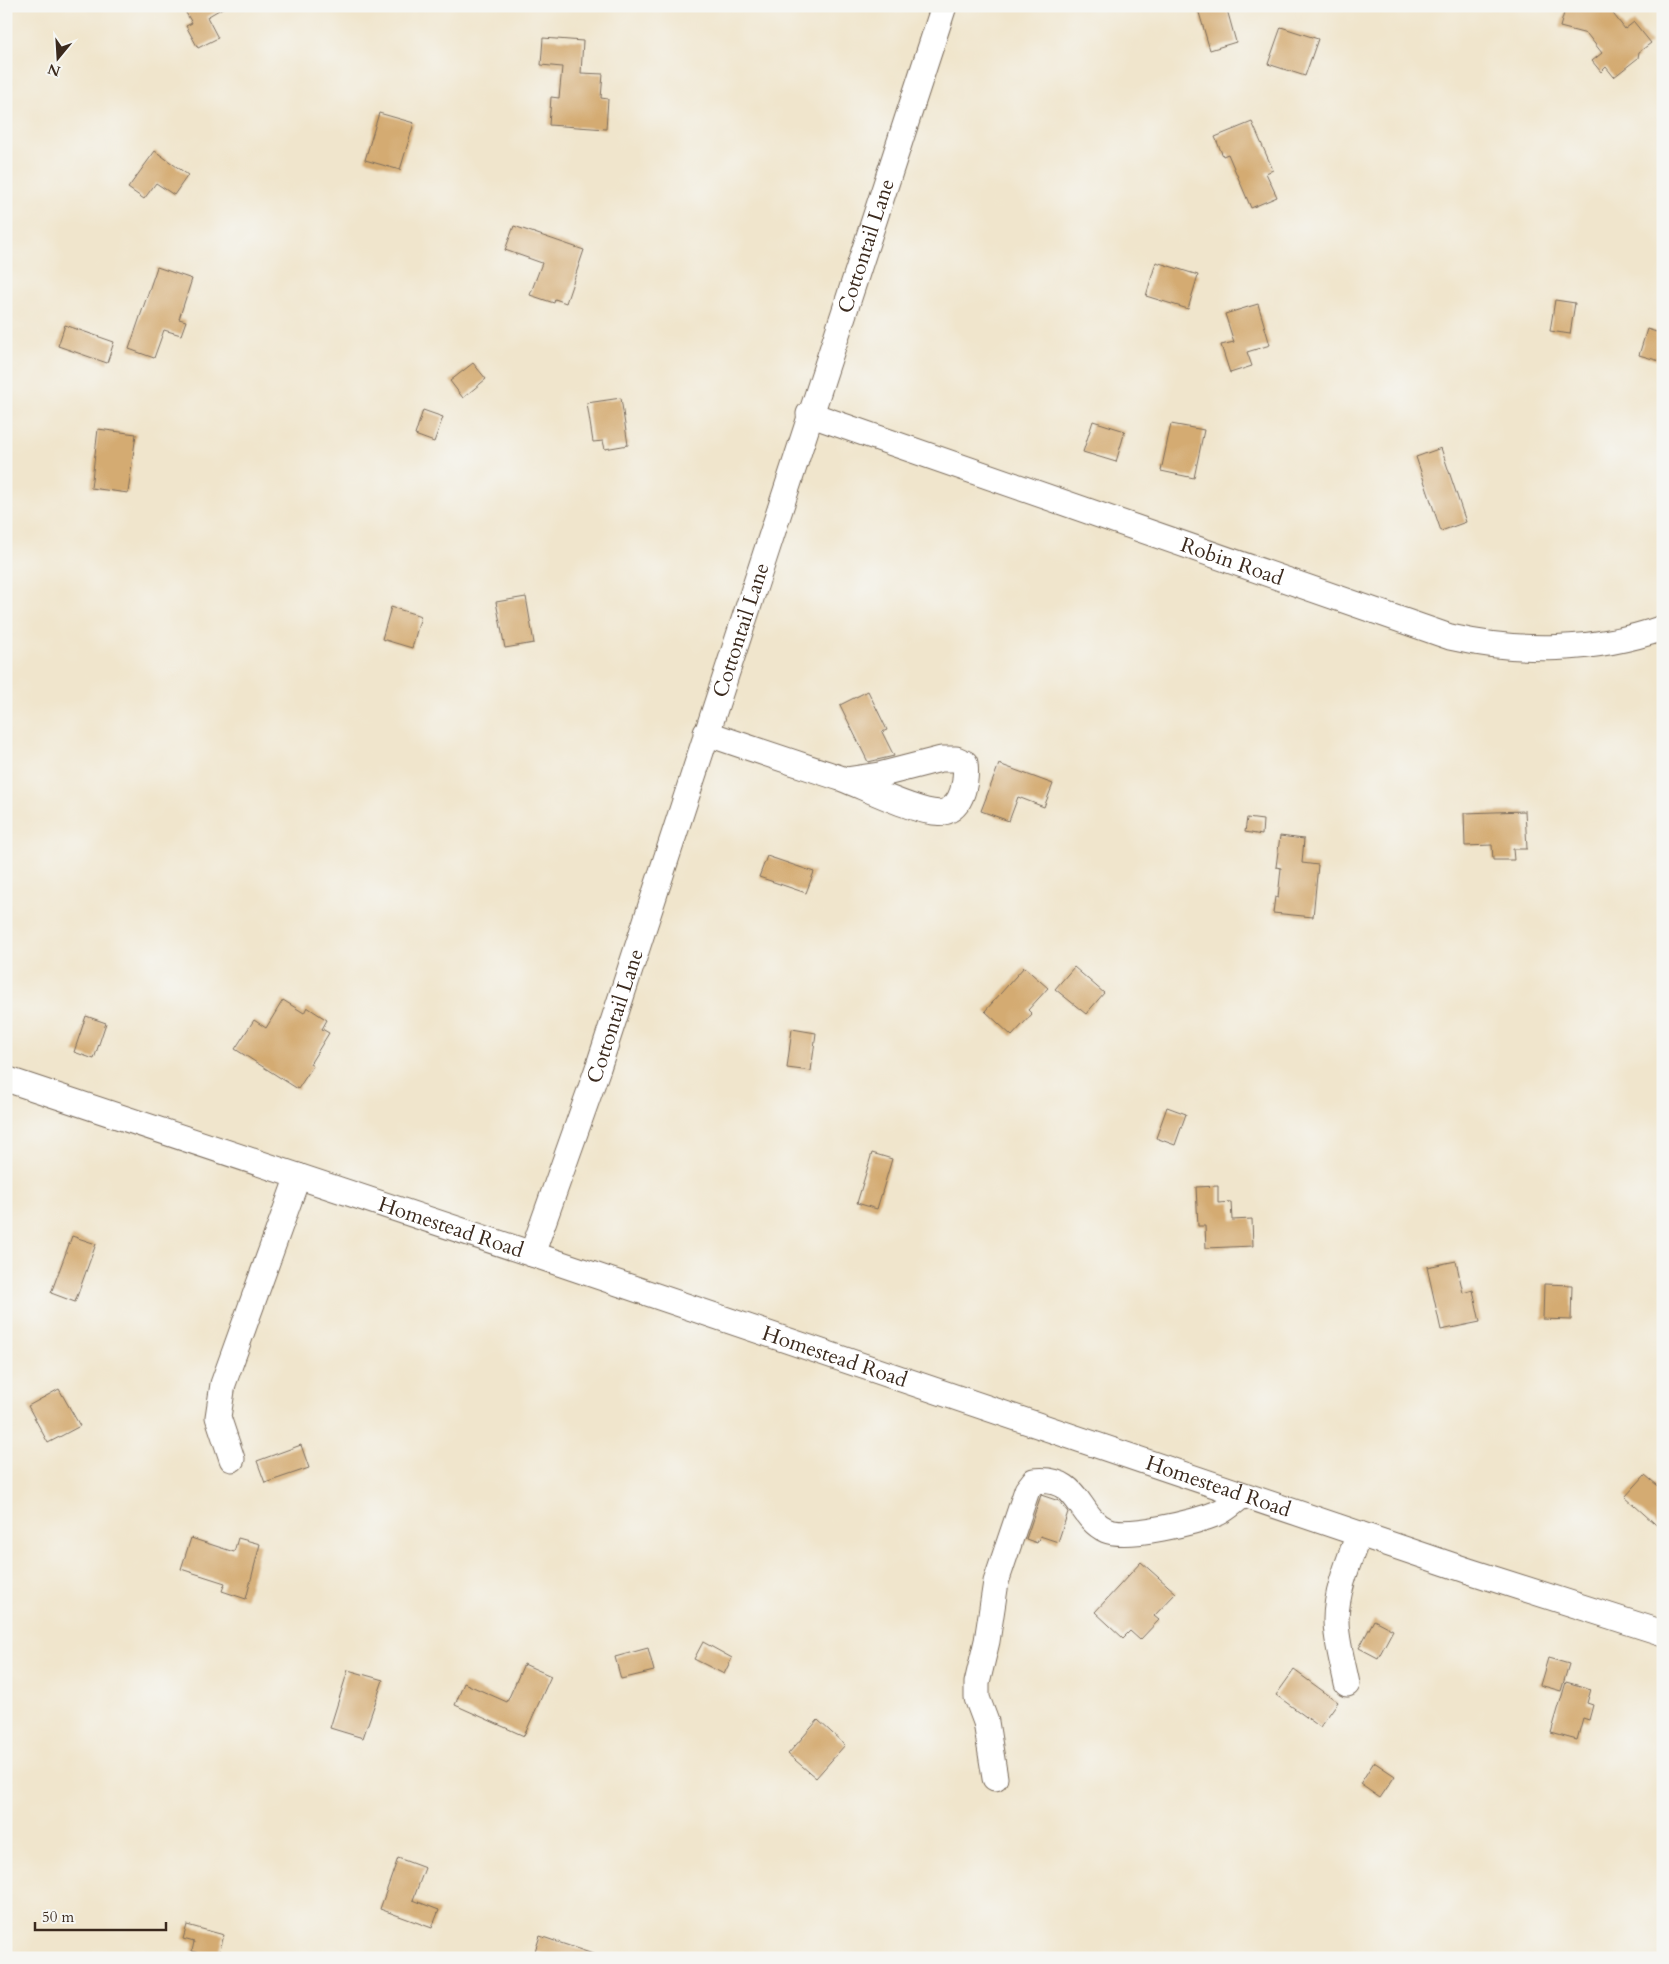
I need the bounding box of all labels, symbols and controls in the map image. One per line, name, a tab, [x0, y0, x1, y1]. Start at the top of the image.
north arrow	[32, 32, 82, 82]
text: N	[45, 59, 63, 81]
street label: Cottontail Lane	[831, 175, 902, 317]
street label: Robin Road	[1177, 530, 1287, 593]
street label: Cottontail Lane	[706, 559, 777, 701]
street label: Cottontail Lane	[580, 945, 651, 1087]
street label: Homestead Road	[374, 1190, 527, 1265]
street label: Homestead Road	[758, 1319, 911, 1395]
street label: Homestead Road	[1142, 1449, 1295, 1525]
scale bar	[35, 1899, 166, 1931]
text: 50 m	[42, 1907, 74, 1927]

